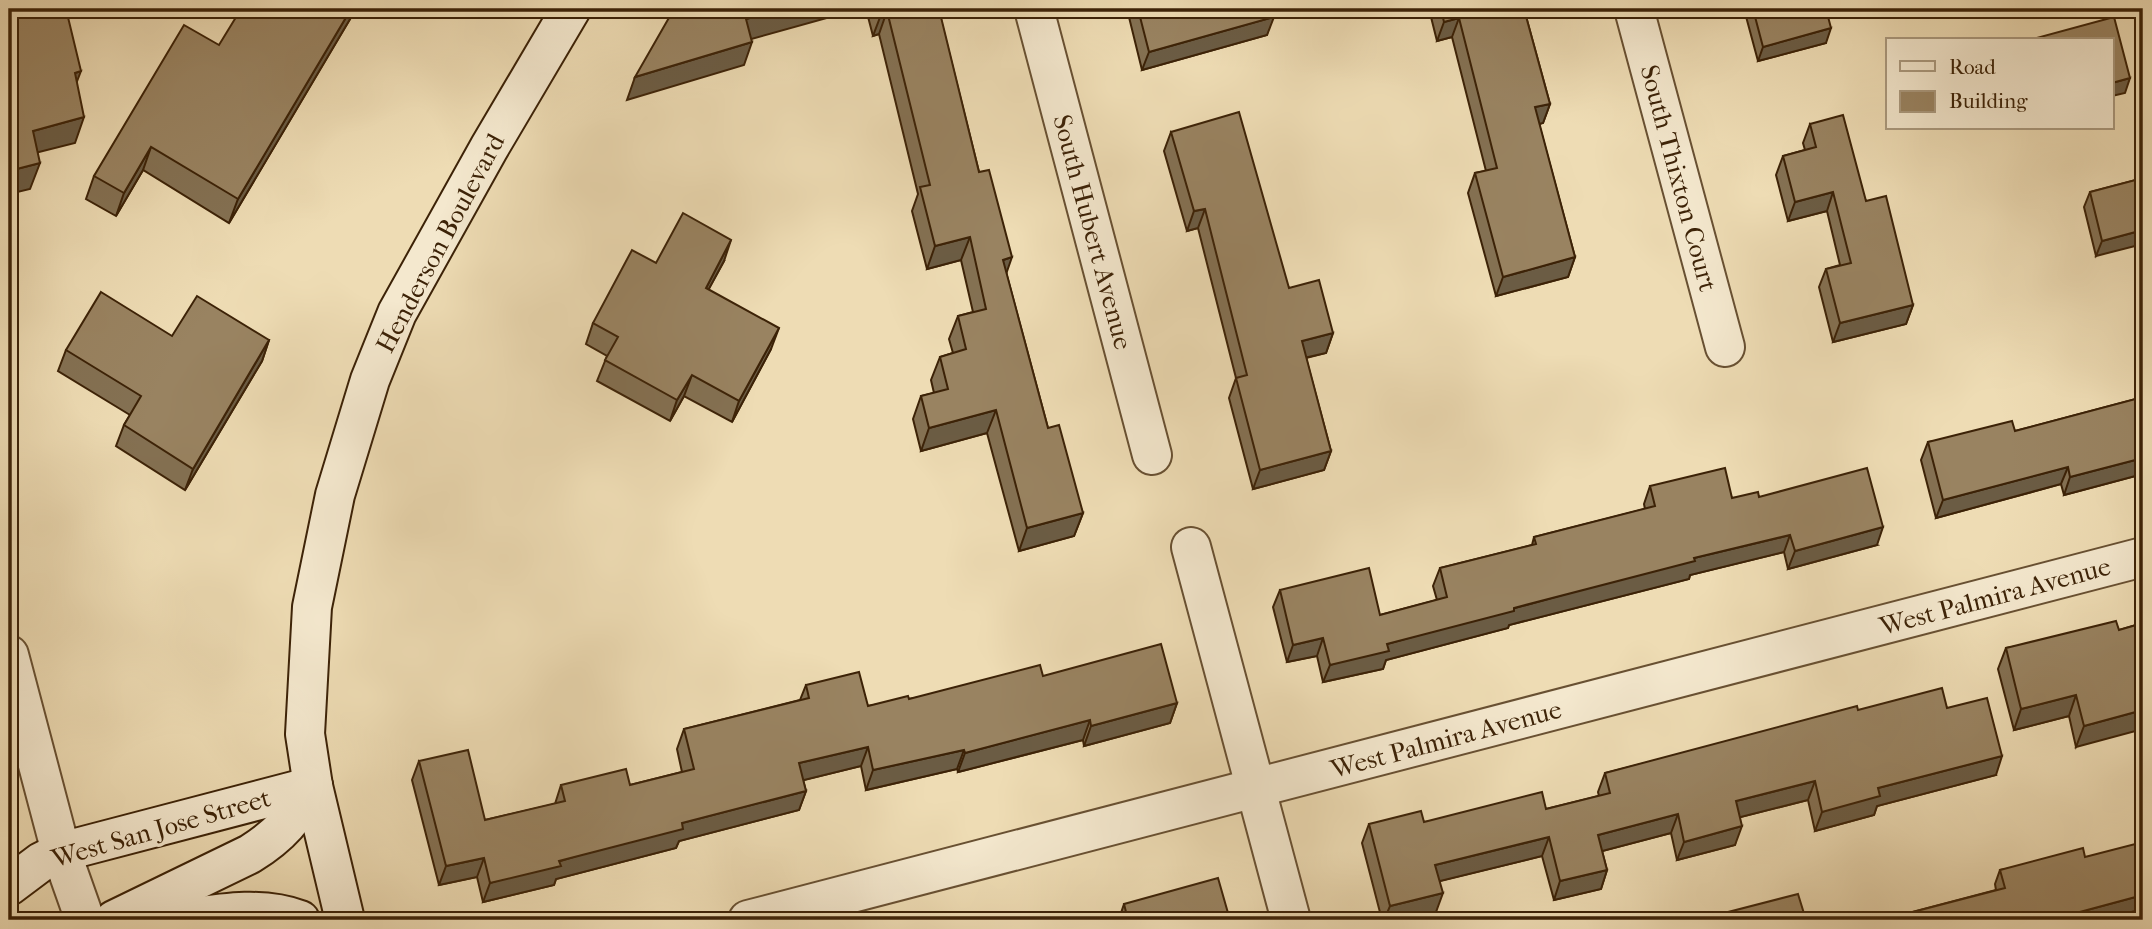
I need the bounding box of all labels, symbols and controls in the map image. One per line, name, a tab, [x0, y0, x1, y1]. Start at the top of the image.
legend	[1886, 38, 2114, 130]
text: Road	[1949, 55, 1996, 79]
street label: South Thixton Court	[1633, 62, 1724, 295]
text: Building	[1949, 89, 2028, 113]
street label: South Hubert Avenue	[1046, 111, 1139, 353]
street label: Henderson Boulevard	[370, 128, 512, 358]
street label: West Palmira Avenue	[1875, 551, 2114, 642]
street label: West Palmira Avenue	[1326, 694, 1565, 785]
street label: West San Jose Street	[47, 782, 275, 875]

